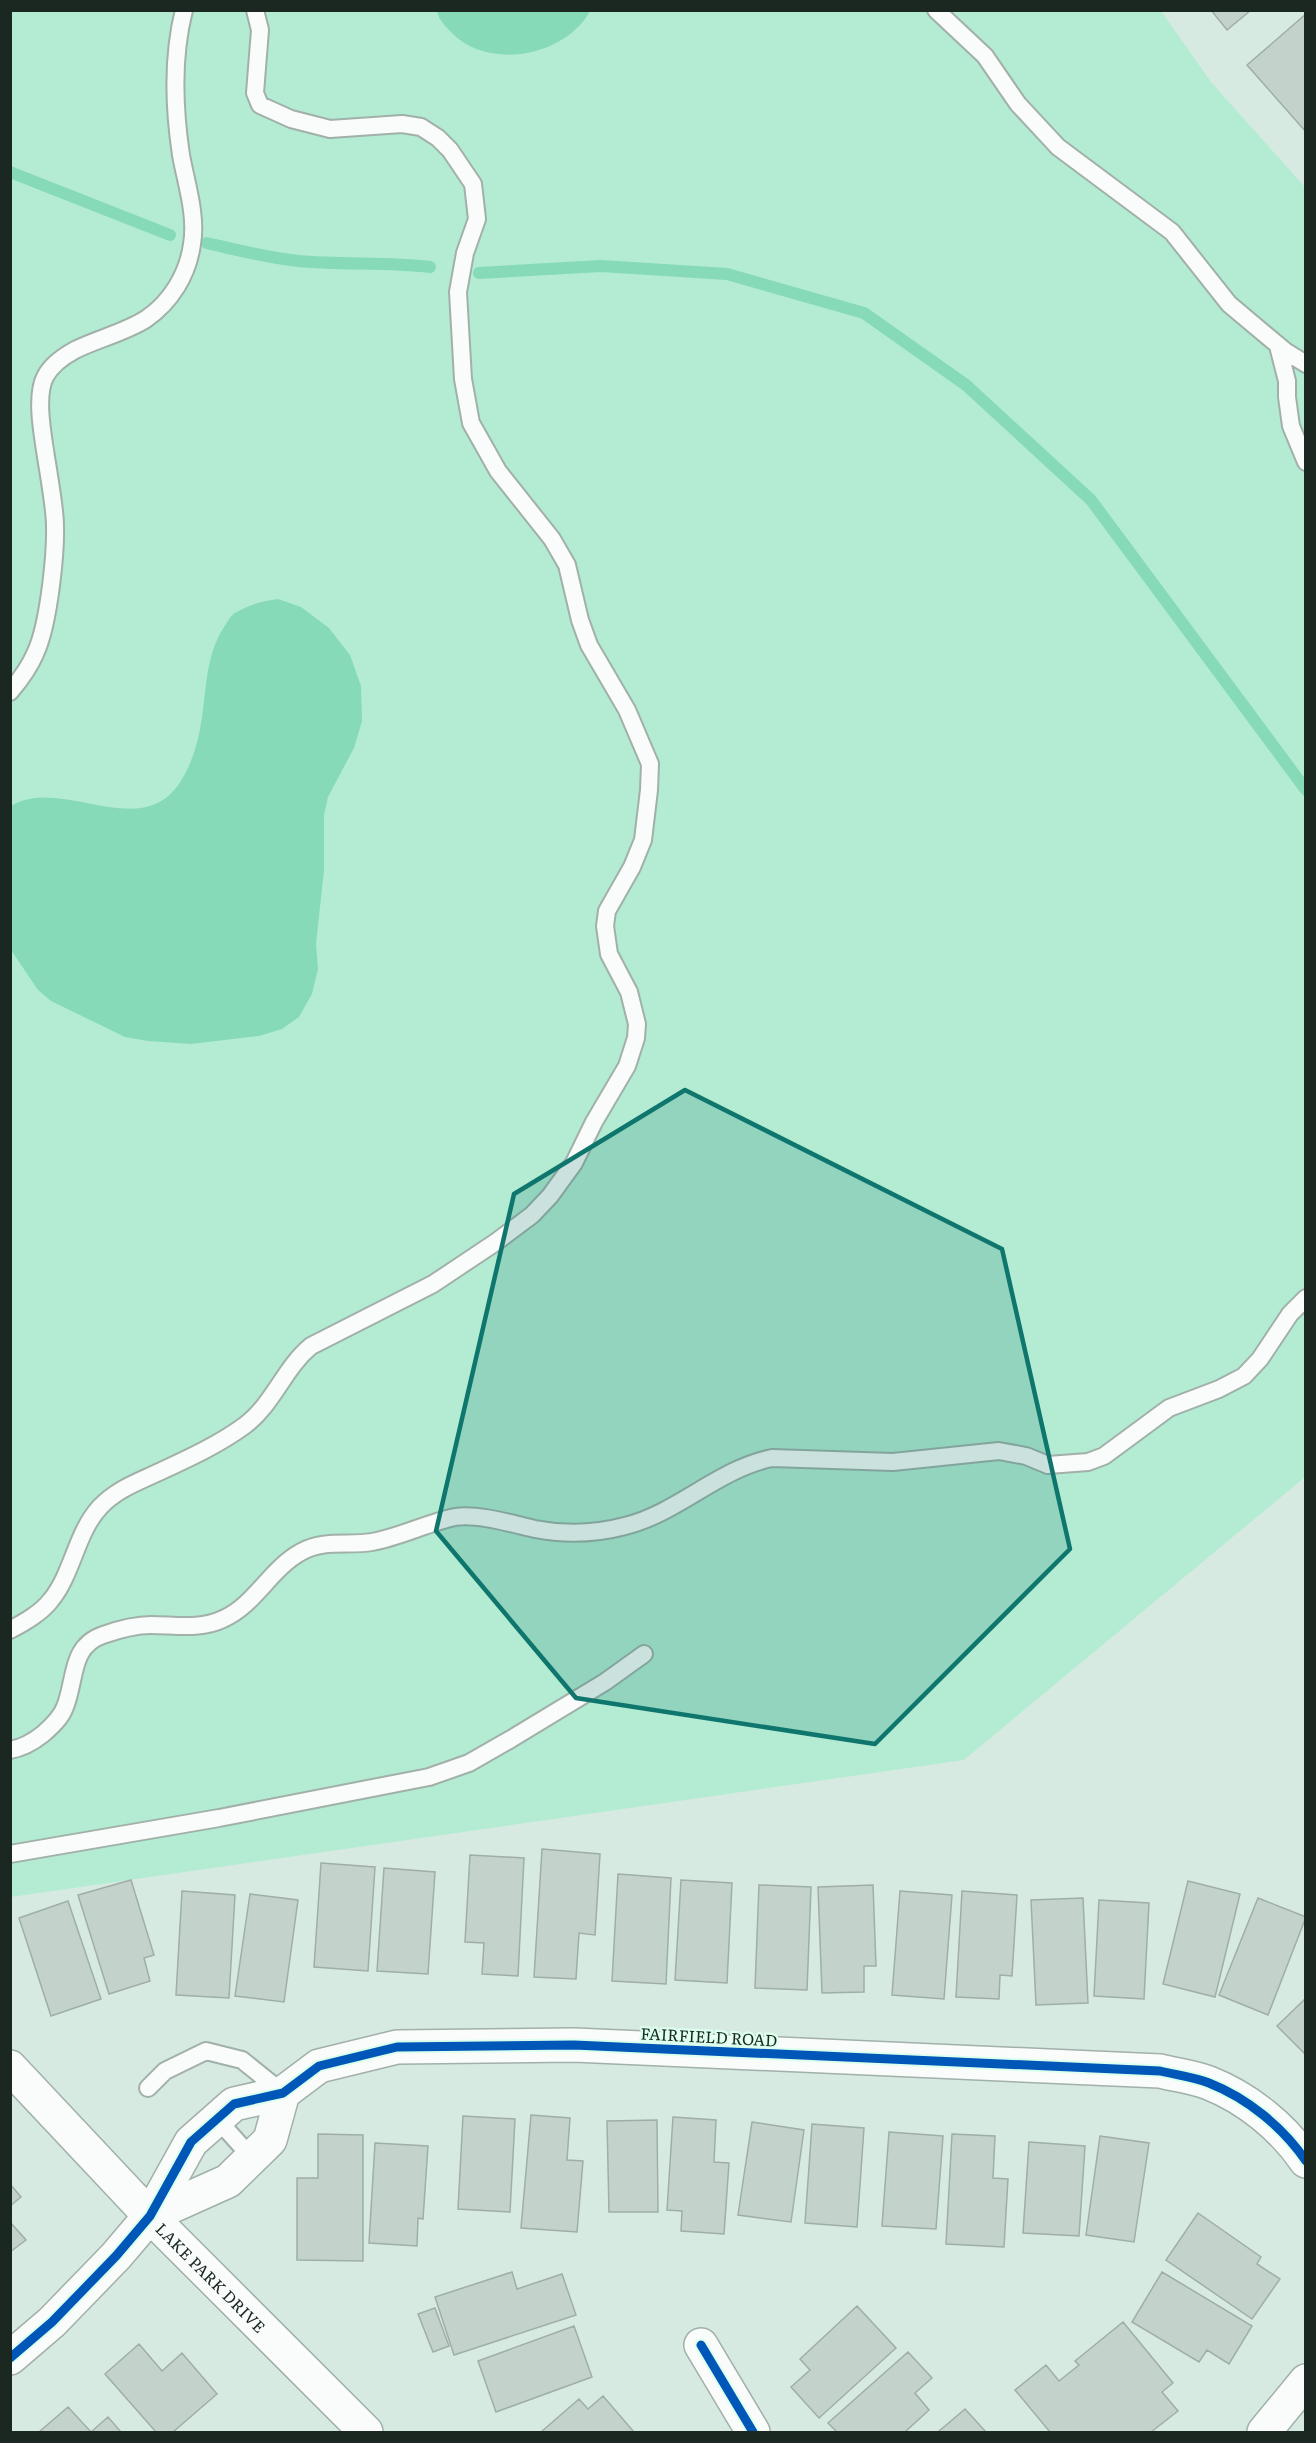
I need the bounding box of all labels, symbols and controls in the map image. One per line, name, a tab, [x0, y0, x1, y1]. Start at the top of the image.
street label: FAIRFIELD ROAD	[640, 2020, 778, 2052]
street label: LAKE PARK DRIVE	[151, 2217, 272, 2338]

